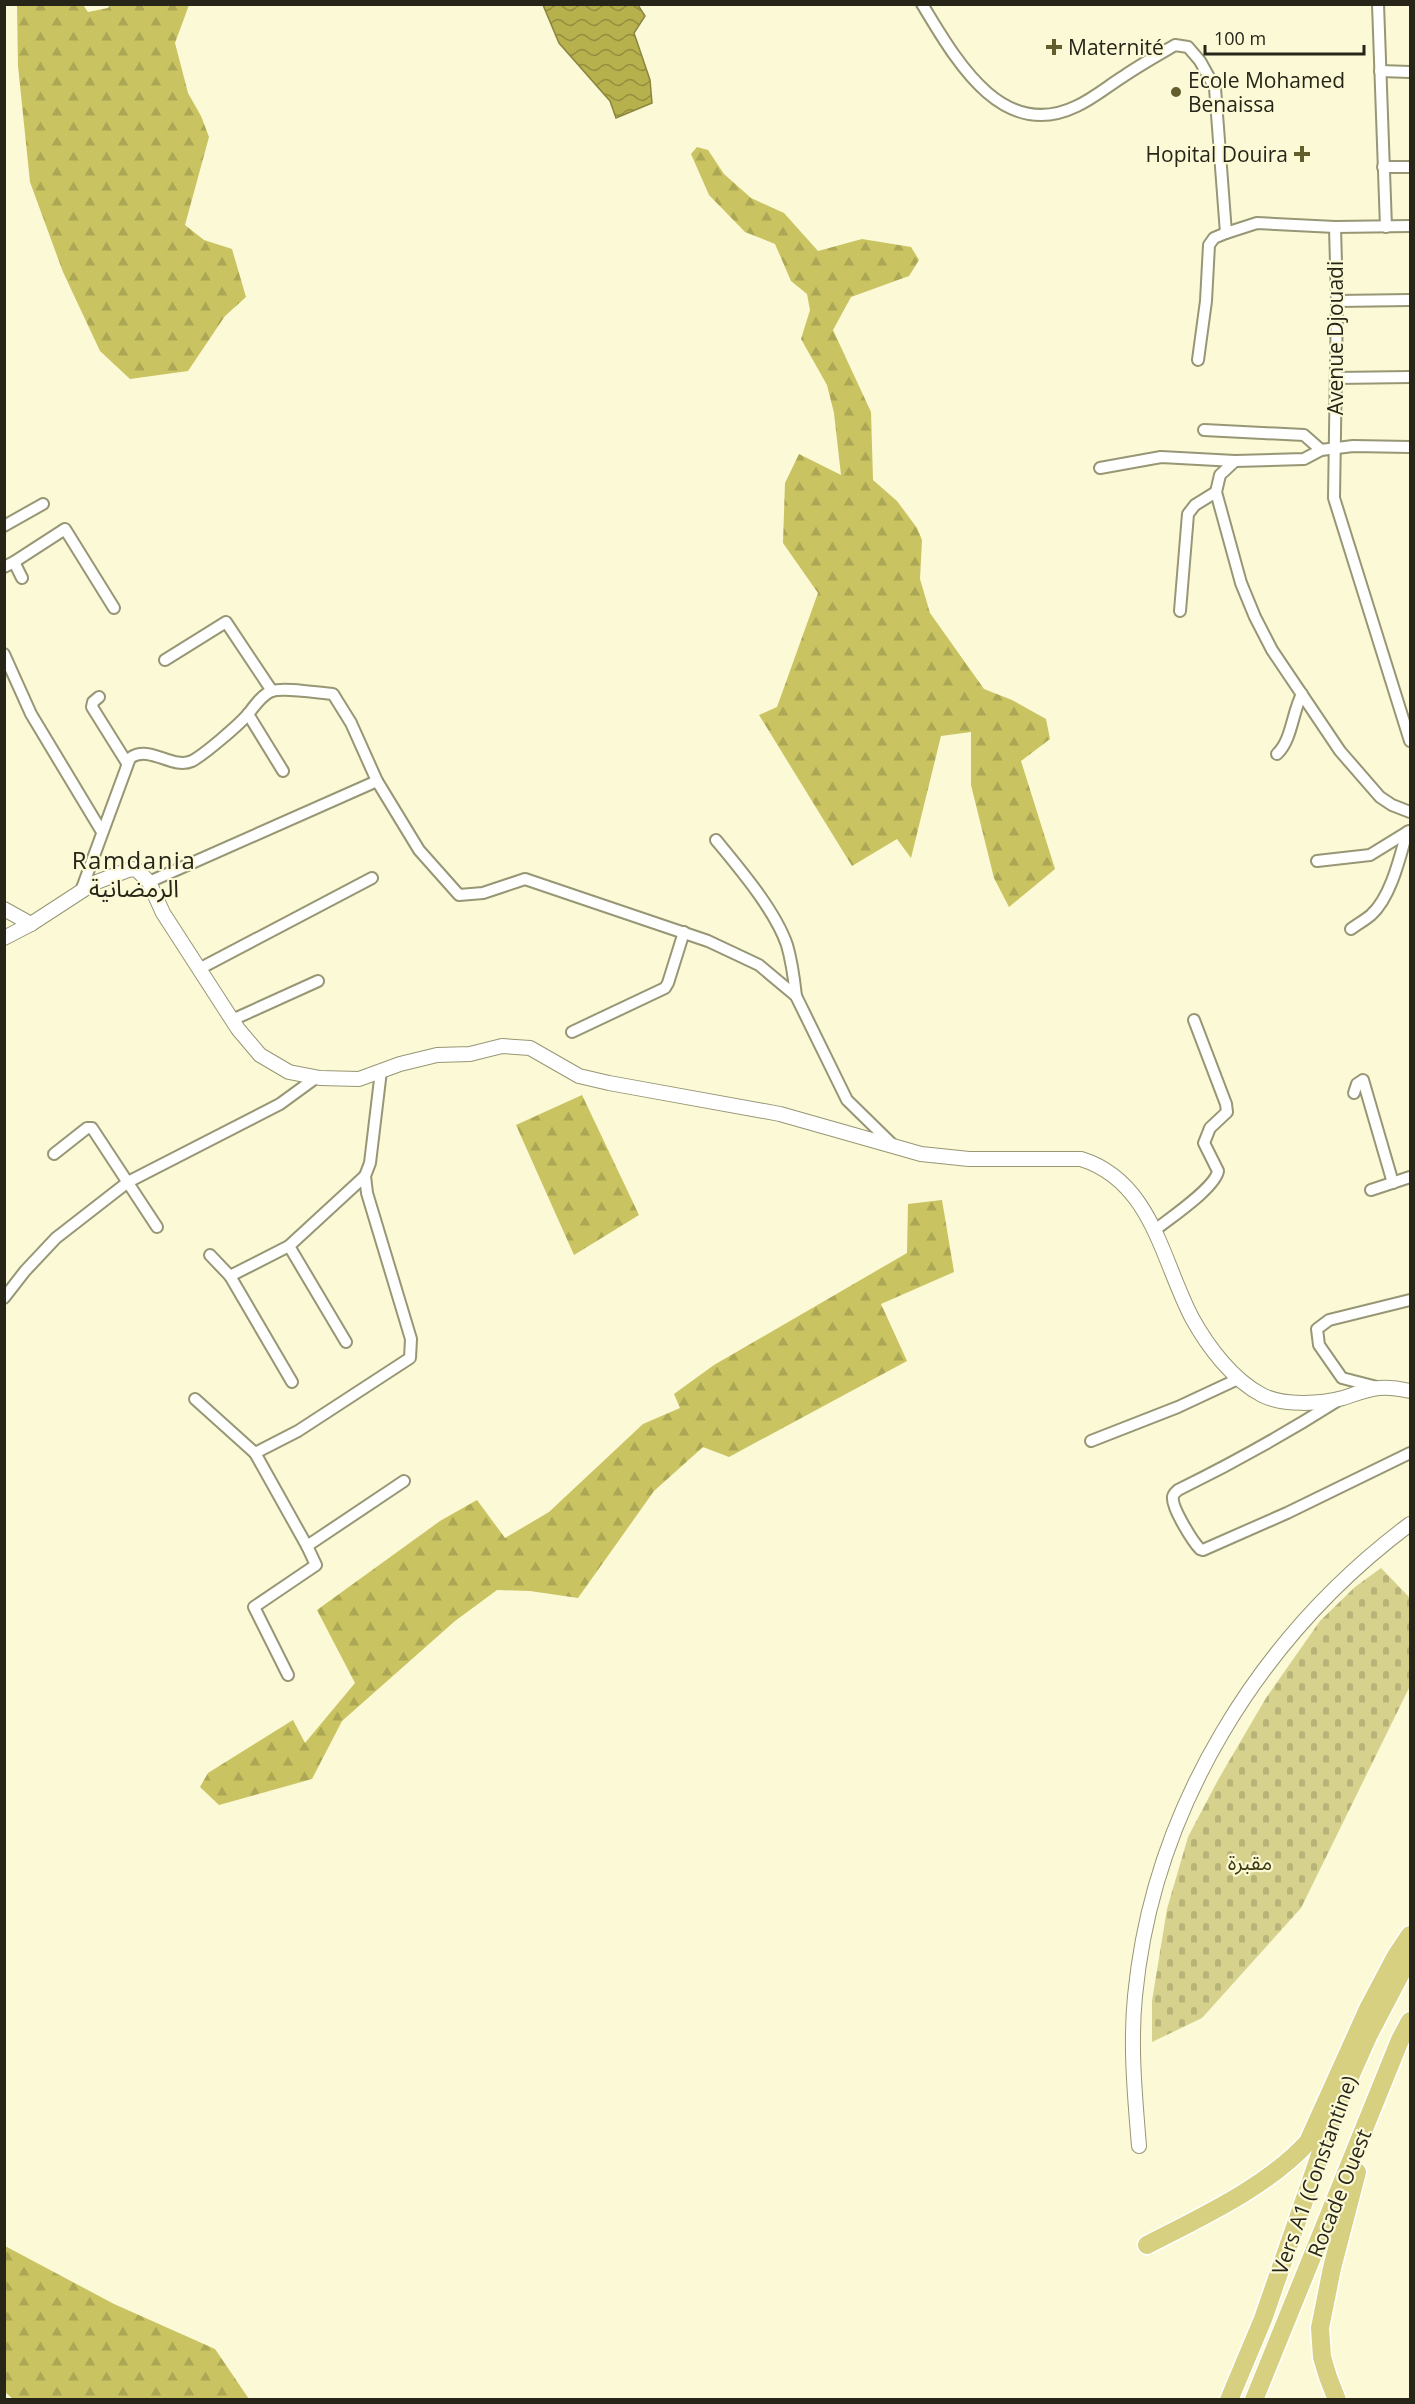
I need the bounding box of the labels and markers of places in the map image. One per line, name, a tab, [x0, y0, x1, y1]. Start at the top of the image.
place label: Maternité	[1068, 33, 1164, 61]
marker: Maternité	[1045, 38, 1063, 56]
place label: Ecole Mohamed Benaissa	[1188, 66, 1345, 118]
marker: Ecole Mohamed Benaissa	[1169, 85, 1183, 99]
place label: Hopital Douira	[1146, 140, 1288, 168]
marker: Hopital Douira	[1293, 145, 1311, 163]

